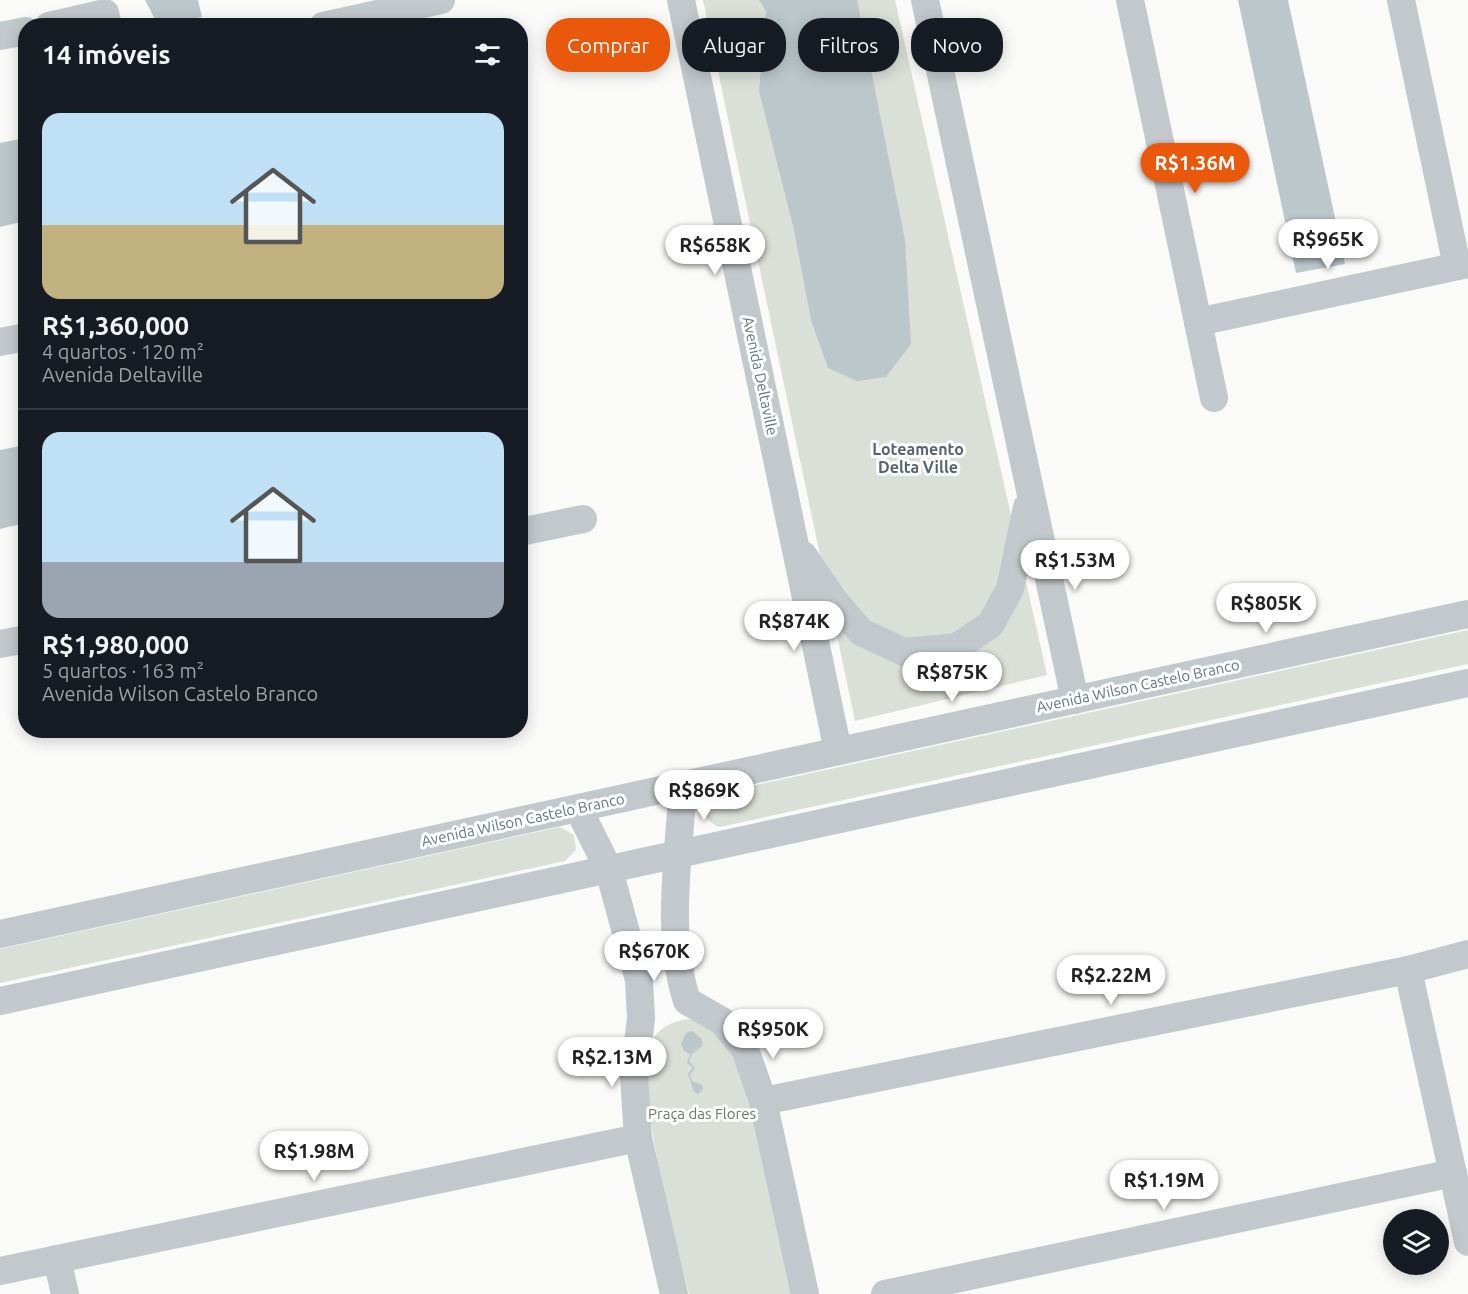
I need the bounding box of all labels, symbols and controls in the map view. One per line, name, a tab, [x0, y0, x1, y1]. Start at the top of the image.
chip: Comprar	[546, 18, 670, 72]
chip: Alugar	[682, 18, 786, 72]
chip: Filtros	[798, 18, 899, 72]
chip: Novo	[911, 18, 1003, 72]
icon: filters	[471, 38, 504, 71]
text: 14 imóveis	[42, 40, 171, 69]
pin: R$1.36M	[1140, 143, 1250, 194]
text: R$1.36M	[1155, 151, 1235, 174]
icon: home	[219, 152, 327, 260]
pin: R$965K	[1279, 219, 1377, 270]
pin: R$658K	[666, 225, 764, 276]
text: R$965K	[1292, 227, 1364, 250]
text: R$658K	[679, 233, 751, 256]
text: R$1,360,000	[42, 311, 189, 340]
street label: Avenida Deltaville	[740, 315, 781, 437]
text: 4 quartos · 120 m²	[42, 340, 204, 363]
text: Avenida Deltaville	[42, 363, 203, 386]
district label: Loteamento Delta Ville	[872, 440, 964, 476]
icon: home	[219, 471, 327, 579]
pin: R$1.53M	[1020, 540, 1130, 591]
text: R$1.53M	[1035, 548, 1115, 571]
pin: R$805K	[1217, 583, 1315, 634]
text: R$805K	[1230, 591, 1302, 614]
pin: R$874K	[745, 601, 843, 652]
text: R$874K	[758, 609, 830, 632]
text: R$1,980,000	[42, 630, 189, 659]
pin: R$875K	[903, 652, 1001, 703]
street label: Avenida Wilson Castelo Branco	[1035, 656, 1241, 715]
text: 5 quartos · 163 m²	[42, 659, 204, 682]
text: R$875K	[916, 660, 988, 683]
text: Avenida Wilson Castelo Branco	[42, 682, 318, 705]
pin: R$869K	[655, 770, 753, 821]
text: R$869K	[668, 778, 740, 801]
street label: Avenida Wilson Castelo Branco	[420, 790, 626, 849]
pin: R$670K	[605, 931, 703, 982]
text: R$670K	[618, 939, 690, 962]
pin: R$2.22M	[1056, 955, 1166, 1006]
text: R$2.22M	[1071, 963, 1151, 986]
pin: R$950K	[724, 1009, 822, 1060]
text: R$950K	[737, 1017, 809, 1040]
pin: R$2.13M	[557, 1037, 667, 1088]
text: R$2.13M	[572, 1045, 652, 1068]
park label: Praça das Flores	[648, 1105, 756, 1122]
pin: R$1.98M	[259, 1131, 369, 1182]
text: R$1.98M	[274, 1139, 354, 1162]
pin: R$1.19M	[1109, 1160, 1219, 1211]
text: R$1.19M	[1124, 1168, 1204, 1191]
map controls	[1383, 1209, 1449, 1275]
button: layers	[1383, 1209, 1449, 1275]

